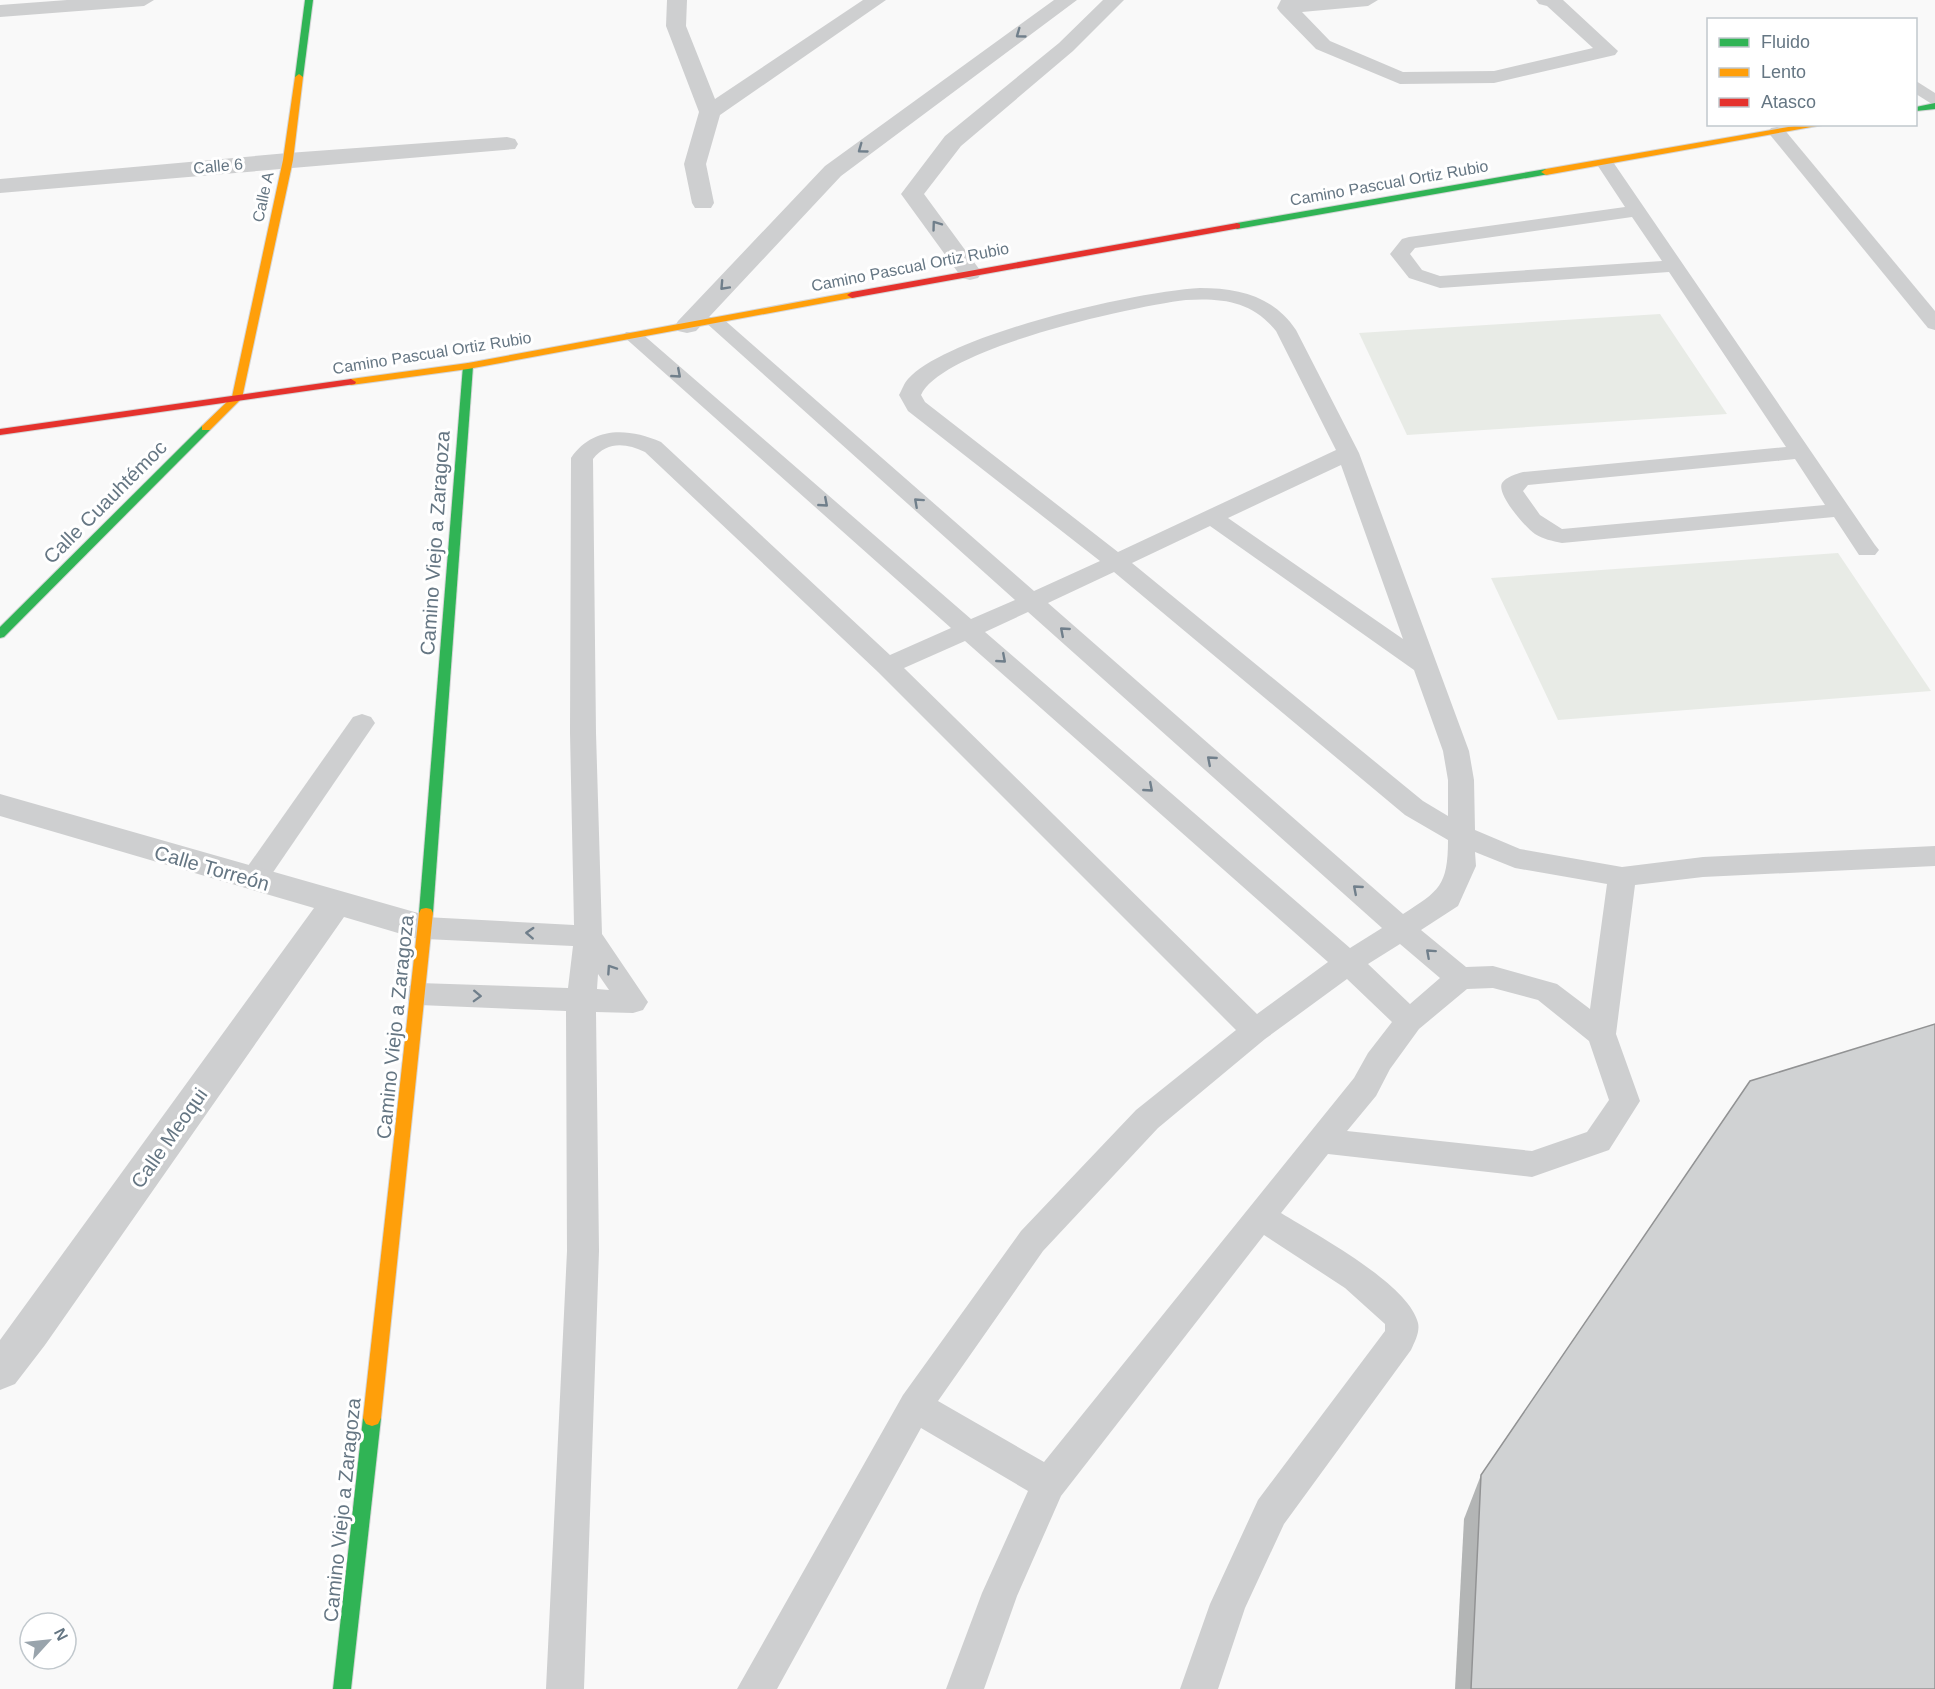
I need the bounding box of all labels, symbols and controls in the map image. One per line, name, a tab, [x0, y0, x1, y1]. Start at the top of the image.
legend	[1707, 18, 1917, 126]
one-way arrow	[1015, 27, 1026, 38]
text: Fluido	[1761, 32, 1810, 52]
text: Lento	[1761, 62, 1806, 82]
text: Atasco	[1761, 92, 1816, 112]
one-way arrow	[857, 142, 868, 153]
street label: Calle 6	[192, 155, 244, 177]
street label: Camino Pascual Ortiz Rubio	[1289, 157, 1490, 209]
street label: Calle A	[249, 170, 277, 224]
one-way arrow	[932, 221, 943, 232]
street label: Camino Pascual Ortiz Rubio	[810, 239, 1010, 295]
one-way arrow	[720, 279, 731, 290]
street label: Camino Pascual Ortiz Rubio	[331, 329, 533, 377]
one-way arrow	[670, 367, 681, 378]
street label: Camino Viejo a Zaragoza	[416, 429, 454, 656]
street label: Calle Cuauhtémoc	[39, 436, 171, 568]
one-way arrow	[817, 496, 828, 507]
one-way arrow	[914, 498, 925, 509]
one-way arrow	[1061, 627, 1071, 638]
one-way arrow	[995, 652, 1006, 663]
one-way arrow	[1207, 756, 1218, 767]
one-way arrow	[1142, 781, 1153, 792]
street label: Calle Torreón	[152, 841, 272, 895]
one-way arrow	[1353, 885, 1364, 896]
street label: Camino Viejo a Zaragoza	[372, 913, 418, 1140]
one-way arrow	[525, 926, 534, 939]
one-way arrow	[1426, 949, 1437, 960]
one-way arrow	[607, 964, 618, 975]
one-way arrow	[472, 990, 481, 1003]
street label: Calle Meoqui	[127, 1084, 211, 1192]
street label: Camino Viejo a Zaragoza	[319, 1396, 365, 1623]
north arrow	[18, 1611, 78, 1671]
text: N	[51, 1625, 71, 1643]

